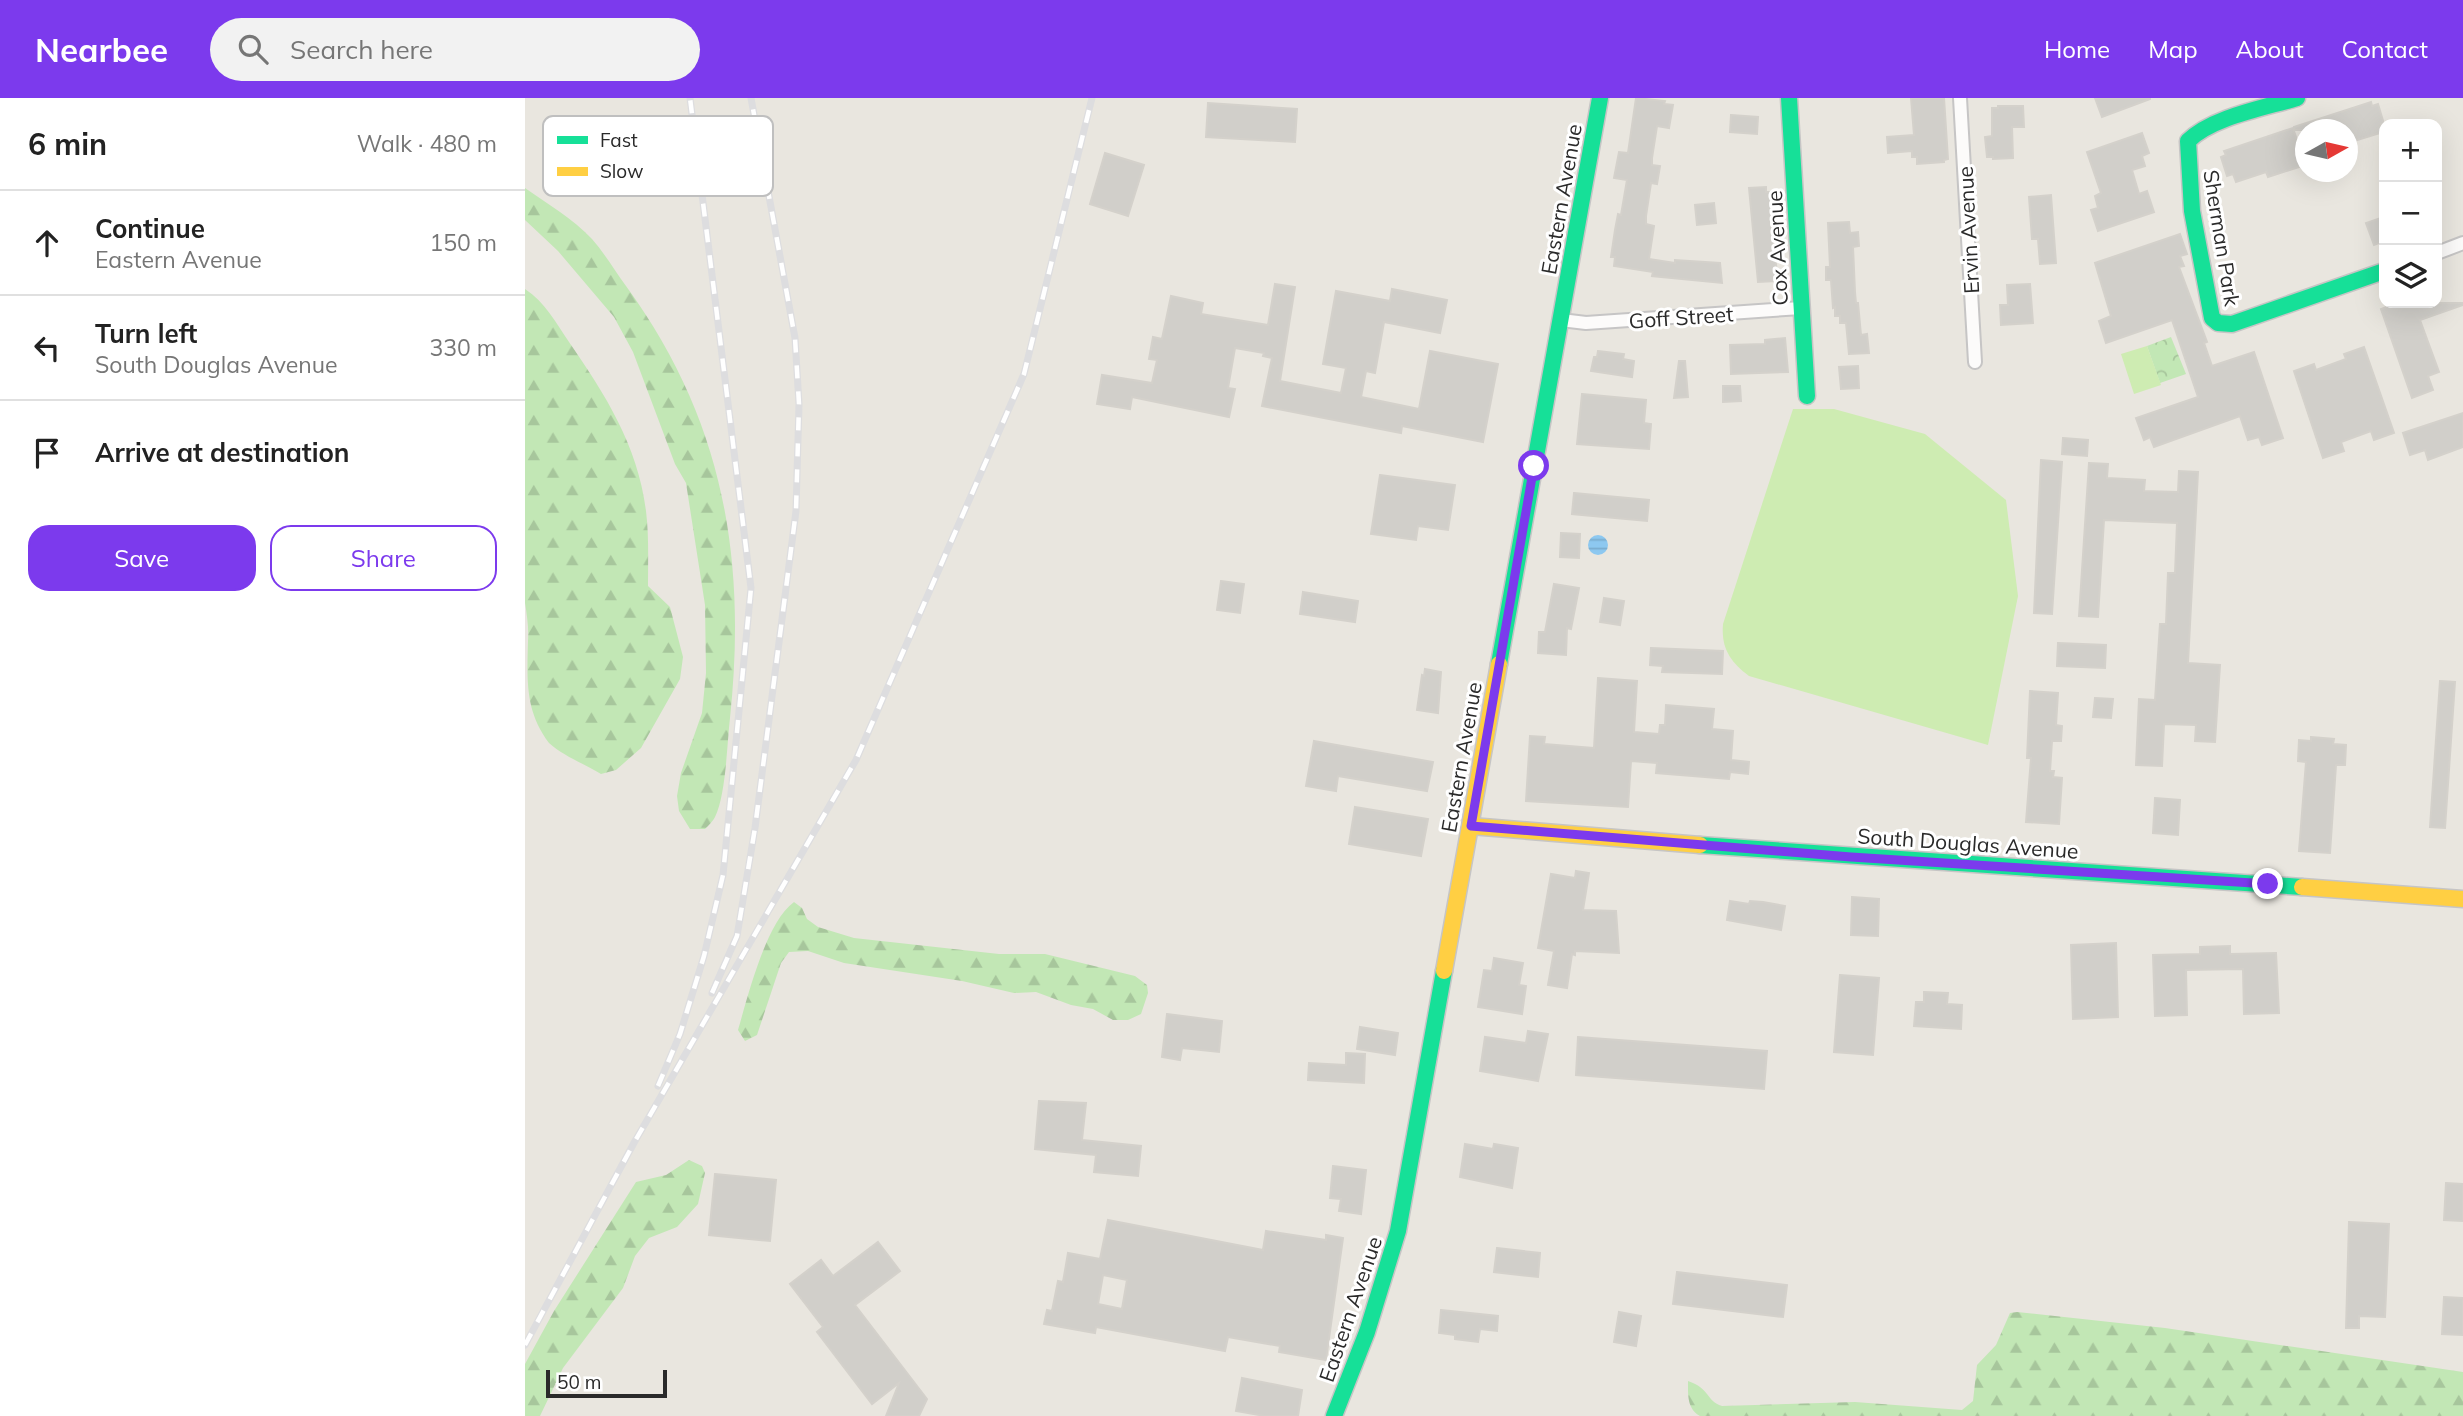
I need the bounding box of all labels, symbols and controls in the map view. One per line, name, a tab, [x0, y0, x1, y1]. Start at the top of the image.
search box	[210, 18, 700, 81]
text: Nearbee	[35, 29, 168, 70]
icon: search	[234, 30, 272, 68]
text: Search here	[290, 33, 433, 66]
text: Home	[2044, 34, 2110, 64]
text: Map	[2148, 34, 2198, 64]
text: About	[2236, 34, 2304, 64]
text: Contact	[2342, 34, 2428, 64]
legend	[543, 116, 773, 196]
north arrow	[2295, 119, 2358, 182]
map controls	[2379, 119, 2442, 308]
button: +	[2379, 119, 2442, 182]
street label: Eastern Avenue	[1535, 122, 1587, 276]
text: 6 min	[28, 125, 107, 163]
text: Fast	[600, 128, 638, 152]
text: Walk · 480 m	[357, 129, 497, 158]
text: Slow	[600, 159, 644, 183]
street label: Ervin Avenue	[1952, 166, 1984, 294]
street label: Sherman Park	[2198, 168, 2246, 308]
button: −	[2379, 182, 2442, 245]
street label: Cox Avenue	[1761, 190, 1793, 306]
text: Continue	[95, 212, 205, 245]
icon: ahead	[28, 224, 66, 262]
text: 150 m	[429, 228, 497, 257]
text: Eastern Avenue	[95, 245, 262, 274]
button: layers	[2379, 245, 2442, 308]
street label: Goff Street	[1628, 300, 1734, 334]
text: Turn left	[95, 317, 197, 350]
icon: left	[28, 329, 66, 367]
text: 330 m	[429, 333, 497, 362]
text: South Douglas Avenue	[95, 350, 338, 379]
icon: arrive	[28, 434, 66, 472]
text: Arrive at destination	[95, 436, 350, 469]
route start	[1518, 450, 1549, 481]
button: Save	[28, 525, 256, 591]
button: Share	[270, 525, 497, 591]
street label: Eastern Avenue	[1435, 680, 1487, 834]
street label: South Douglas Avenue	[1857, 822, 2079, 864]
route end	[2252, 868, 2283, 899]
street label: Eastern Avenue	[1313, 1233, 1387, 1385]
scale bar	[546, 1367, 667, 1399]
text: 50 m	[557, 1370, 601, 1394]

